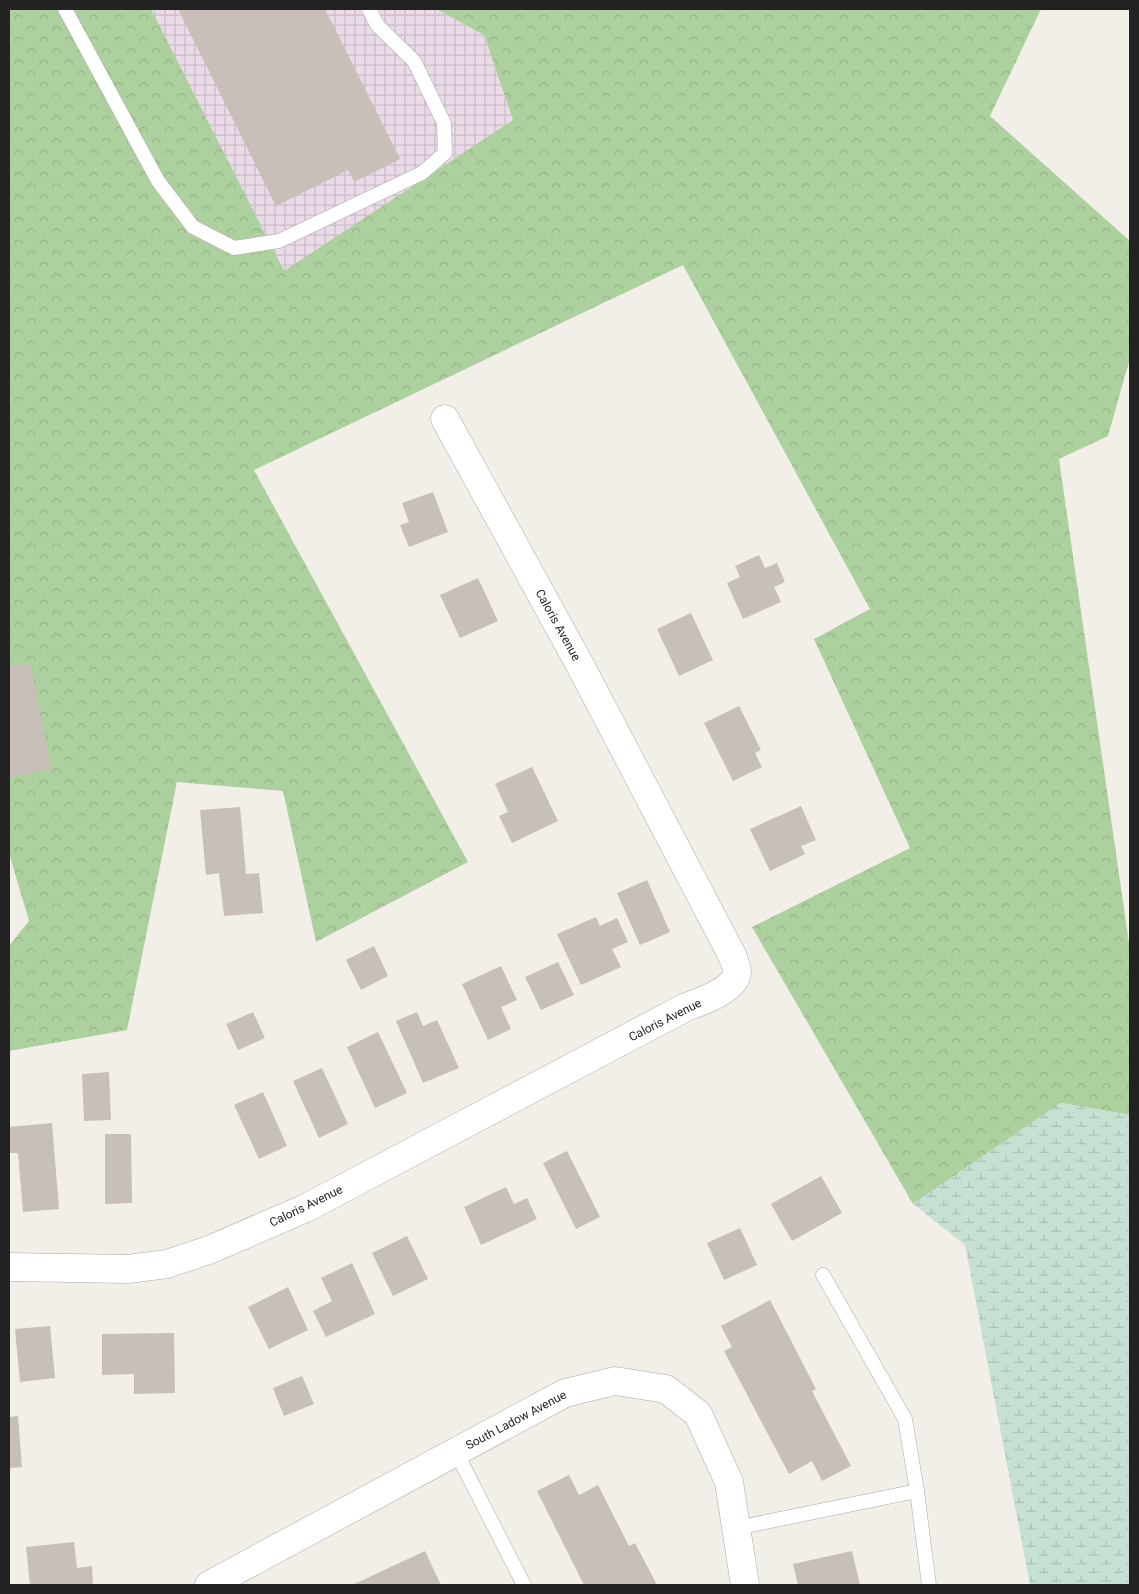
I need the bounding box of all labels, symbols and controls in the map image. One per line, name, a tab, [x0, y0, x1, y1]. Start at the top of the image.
street label: Caloris Avenue	[533, 587, 583, 663]
street label: Caloris Avenue	[626, 996, 704, 1044]
street label: Caloris Avenue	[267, 1182, 345, 1230]
street label: South Ladow Avenue	[463, 1388, 569, 1452]

